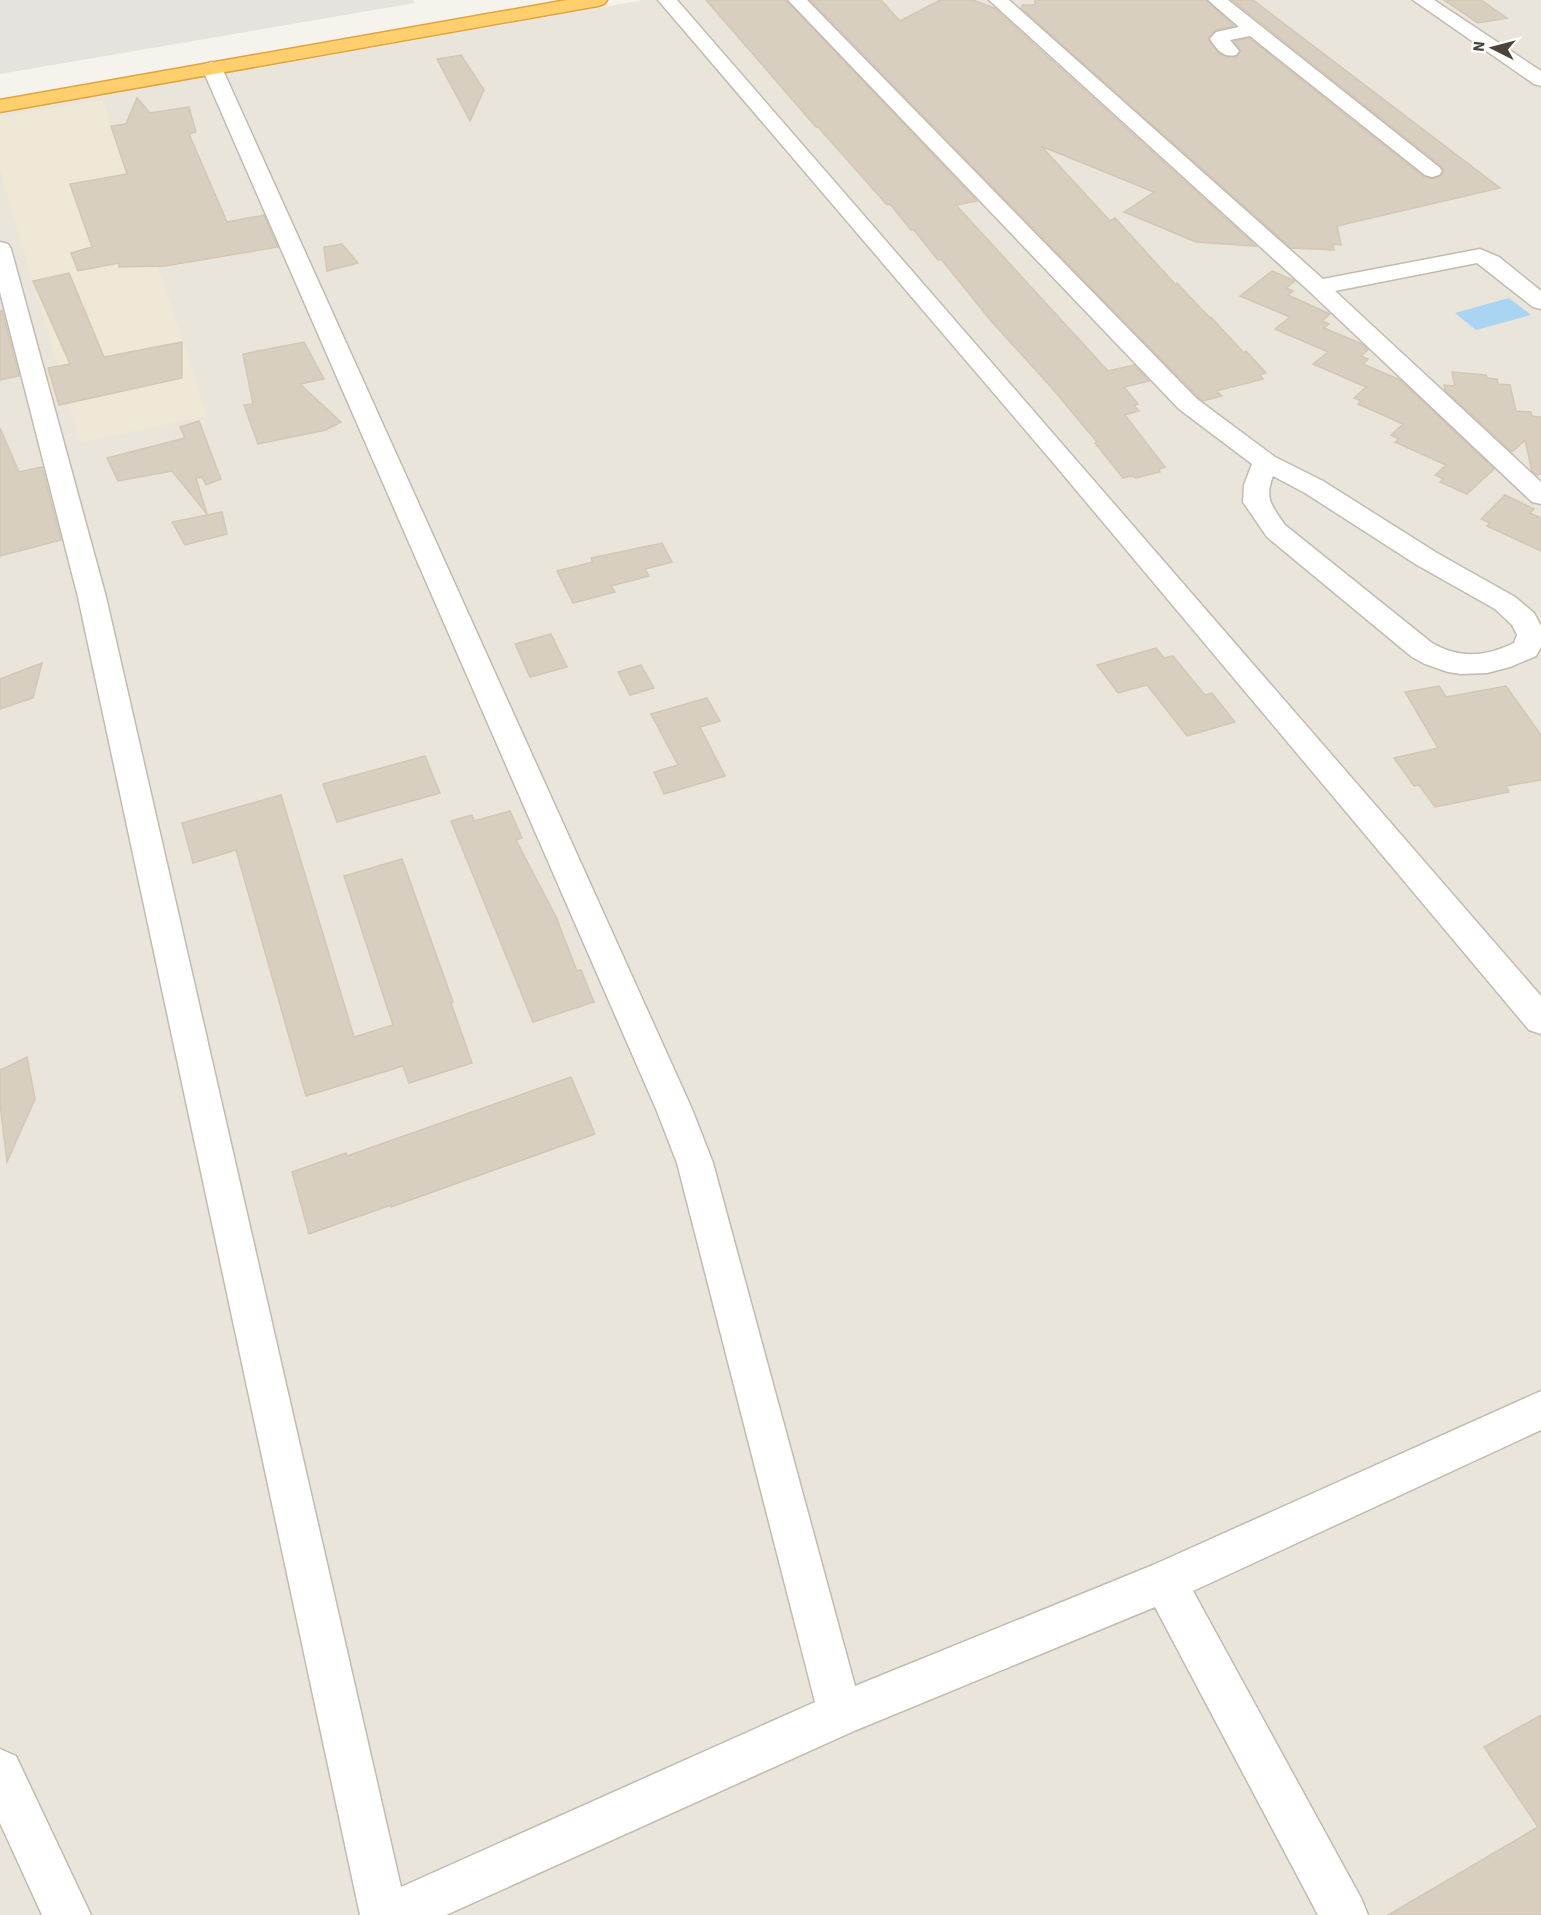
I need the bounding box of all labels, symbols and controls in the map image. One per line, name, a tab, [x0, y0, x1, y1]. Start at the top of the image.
north arrow	[1463, 18, 1523, 78]
text: N	[1468, 40, 1491, 53]

